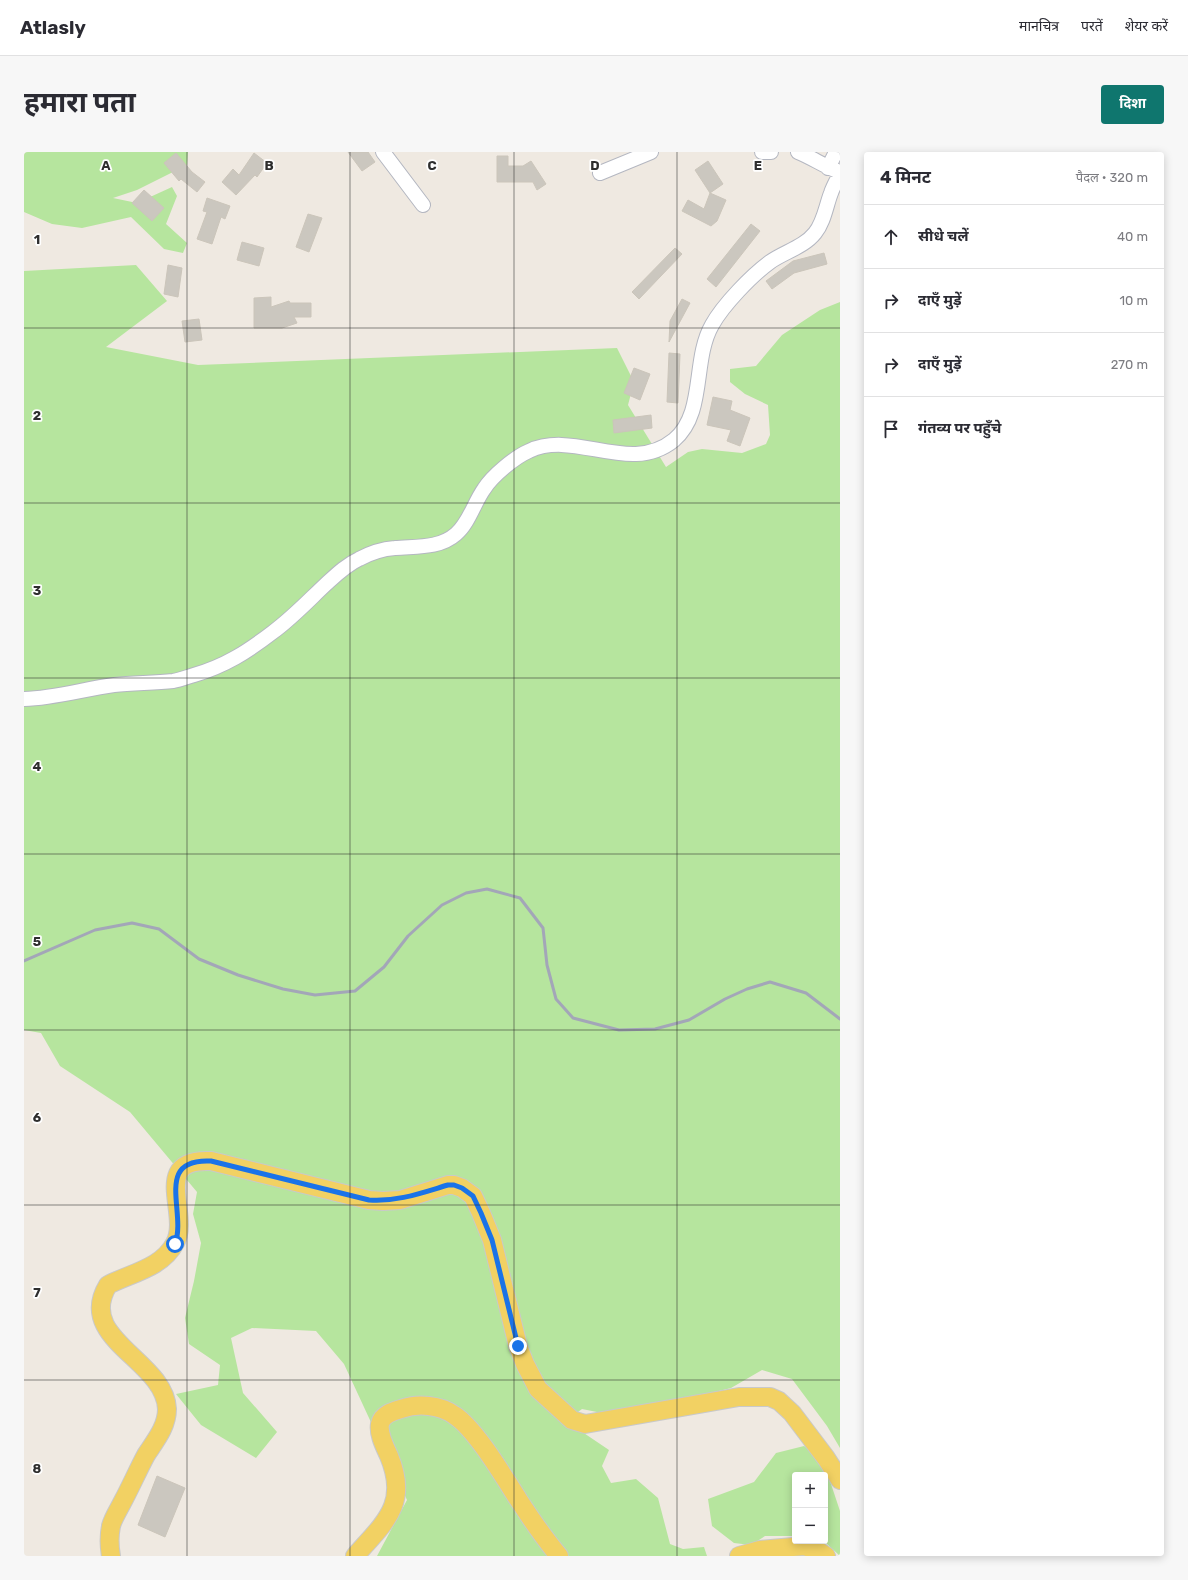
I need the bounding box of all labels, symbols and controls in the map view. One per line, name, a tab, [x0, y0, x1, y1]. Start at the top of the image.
text: Atlasly	[20, 16, 86, 39]
text: मानचित्र	[1019, 18, 1059, 35]
text: परतें	[1081, 18, 1103, 35]
text: शेयर करें	[1125, 18, 1168, 35]
button: दिशा	[1101, 85, 1164, 124]
text: हमारा पता	[24, 86, 136, 119]
text: A	[101, 158, 111, 173]
text: B	[264, 158, 274, 173]
text: C	[427, 158, 437, 173]
text: D	[590, 158, 600, 173]
text: E	[754, 158, 762, 173]
text: 4 मिनट	[880, 167, 931, 187]
text: पैदल · 320 m	[1076, 170, 1148, 185]
icon: ahead	[880, 226, 902, 248]
text: सीधे चलें	[918, 227, 968, 245]
text: 40 m	[1117, 229, 1148, 244]
text: 1	[34, 232, 40, 247]
icon: right	[880, 290, 902, 312]
text: दाएँ मुड़ें	[918, 291, 961, 309]
text: 10 m	[1119, 293, 1148, 308]
icon: right	[880, 354, 902, 376]
text: दाएँ मुड़ें	[918, 355, 961, 373]
text: 270 m	[1111, 357, 1148, 372]
text: 2	[33, 408, 41, 423]
icon: arrive	[880, 418, 902, 440]
text: गंतव्य पर पहुँचे	[918, 419, 1002, 437]
text: 3	[33, 583, 42, 598]
text: 4	[33, 759, 42, 774]
text: 5	[33, 934, 41, 949]
text: 6	[33, 1110, 42, 1125]
route start	[166, 1235, 184, 1253]
text: 7	[33, 1285, 41, 1300]
route end	[509, 1337, 527, 1355]
text: 8	[33, 1461, 42, 1476]
map controls	[792, 1472, 828, 1544]
button: +	[792, 1472, 828, 1508]
button: −	[792, 1508, 828, 1544]

